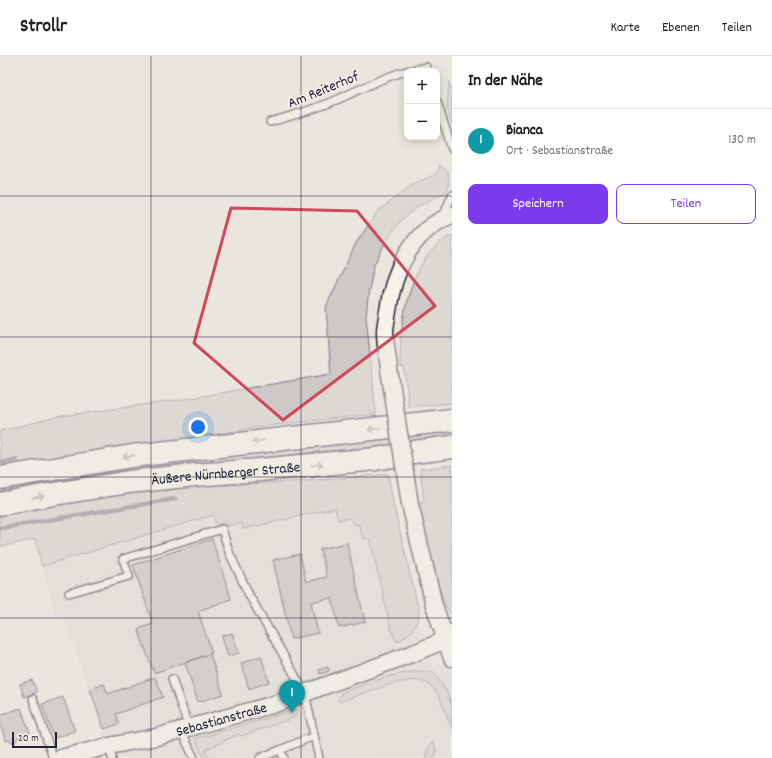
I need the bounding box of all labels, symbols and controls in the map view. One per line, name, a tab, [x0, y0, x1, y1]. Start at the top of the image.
text: Strollr	[20, 14, 67, 41]
text: Karte	[610, 18, 640, 38]
text: Ebenen	[662, 18, 700, 38]
text: Teilen	[722, 18, 752, 38]
street label: Am Reiterhof	[285, 66, 363, 115]
map controls	[404, 68, 440, 140]
button: +	[404, 68, 440, 104]
text: In der Nähe	[468, 70, 543, 94]
button: −	[404, 104, 440, 140]
text: Bianca	[506, 120, 543, 142]
text: 1	[480, 131, 482, 150]
text: 130 m	[728, 131, 756, 150]
text: Ort · Sebastianstraße	[506, 142, 613, 161]
button: Speichern	[468, 184, 608, 224]
button: Teilen	[616, 184, 756, 224]
your location	[188, 417, 208, 437]
one-way arrow	[368, 425, 381, 433]
one-way arrow	[252, 438, 265, 445]
one-way arrow	[123, 452, 136, 460]
street label: Äußere Nürnberger Straße	[150, 457, 302, 493]
one-way arrow	[310, 461, 323, 468]
one-way arrow	[31, 492, 44, 500]
pin: 1	[279, 680, 305, 713]
street label: Sebastianstraße	[174, 698, 270, 744]
scale bar	[12, 730, 57, 749]
text: 20 m	[18, 731, 39, 747]

